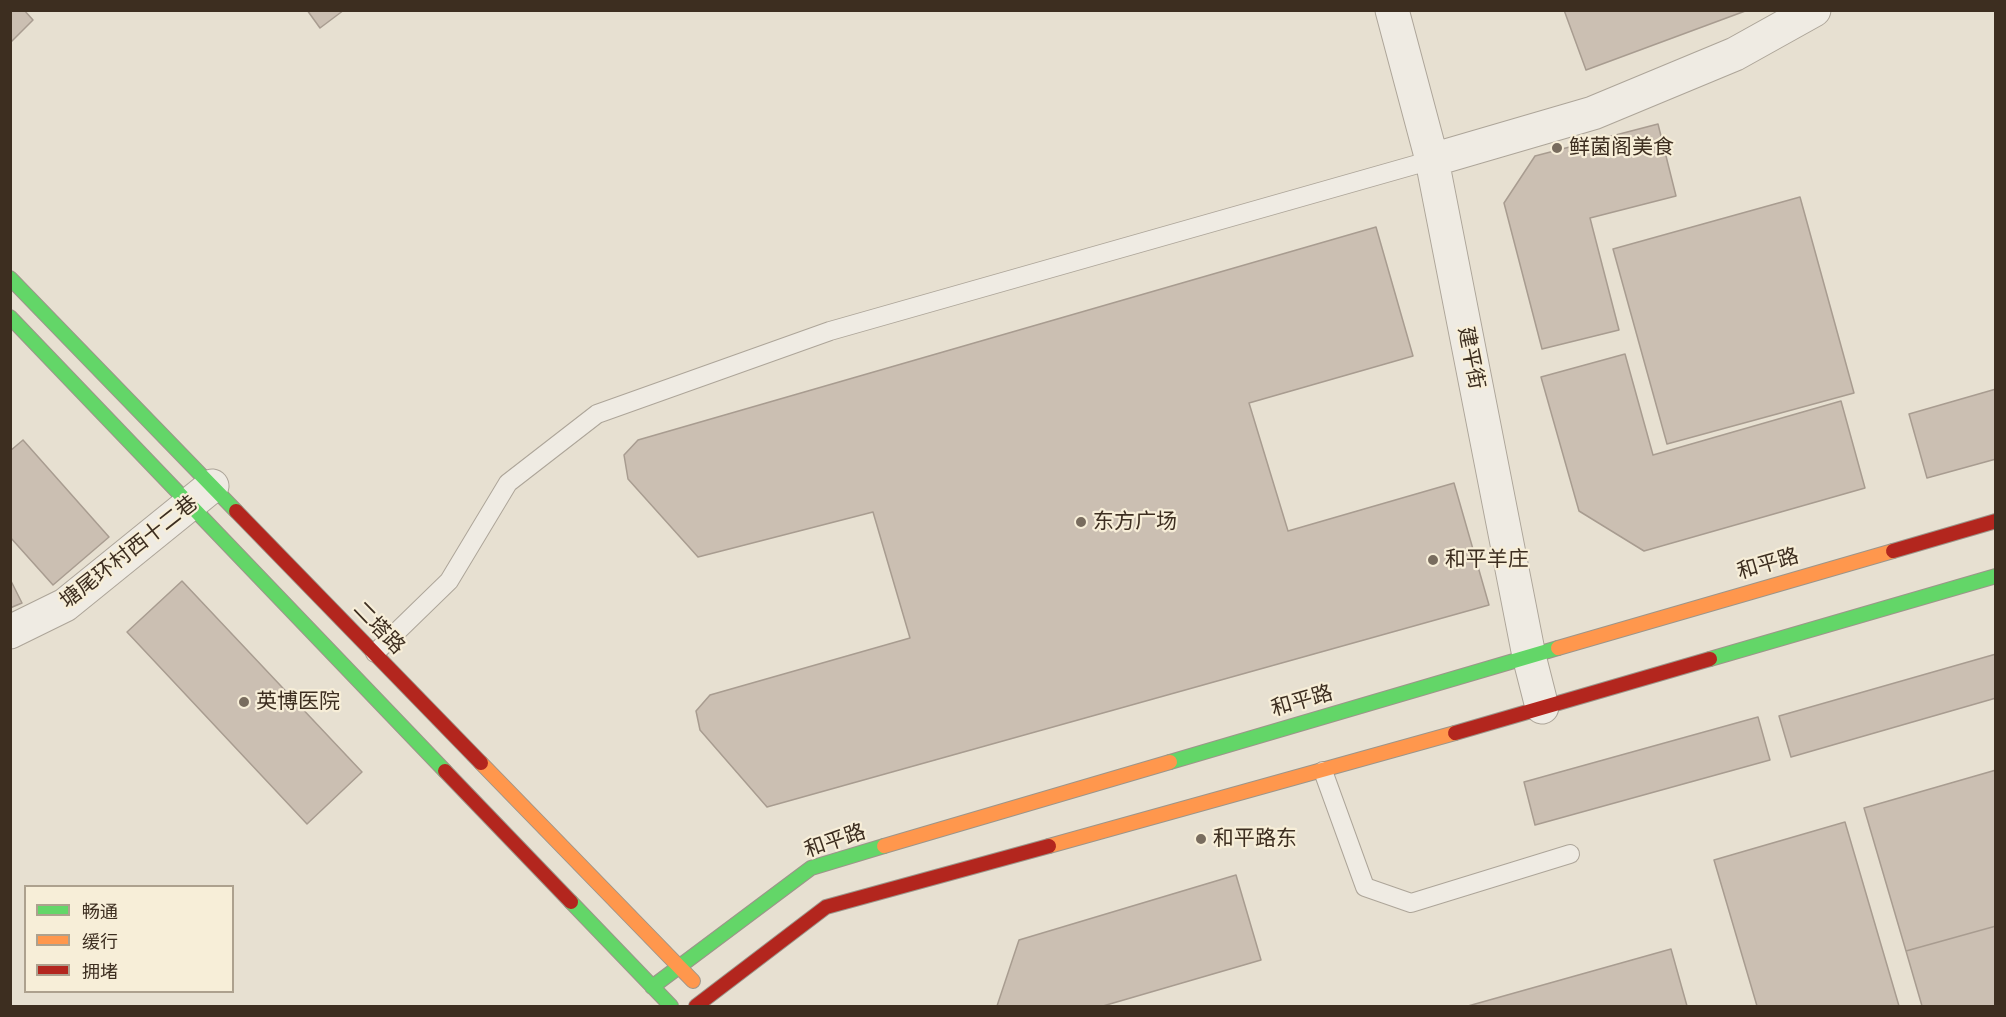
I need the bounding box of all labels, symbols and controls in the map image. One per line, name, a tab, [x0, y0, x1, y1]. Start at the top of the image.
place label: 鲜菌阁美食	[1569, 135, 1674, 161]
marker: 鲜菌阁美食	[1550, 141, 1564, 155]
street label: 建平街	[1453, 325, 1489, 391]
street label: 塘尾环村西十二巷	[55, 490, 203, 614]
place label: 东方广场	[1093, 509, 1177, 535]
marker: 东方广场	[1074, 515, 1088, 529]
street label: 和平路	[1734, 543, 1802, 585]
place label: 和平羊庄	[1445, 547, 1529, 573]
marker: 和平羊庄	[1426, 553, 1440, 567]
street label: 二塔路	[348, 597, 410, 659]
street label: 和平路	[1268, 680, 1336, 722]
place label: 英博医院	[256, 689, 340, 715]
marker: 英博医院	[237, 695, 251, 709]
street label: 和平路	[801, 819, 869, 863]
place label: 和平路东	[1213, 826, 1297, 852]
marker: 和平路东	[1194, 832, 1208, 846]
legend	[24, 885, 234, 993]
text: 畅通	[82, 902, 118, 922]
text: 缓行	[82, 932, 118, 952]
text: 拥堵	[82, 962, 118, 982]

